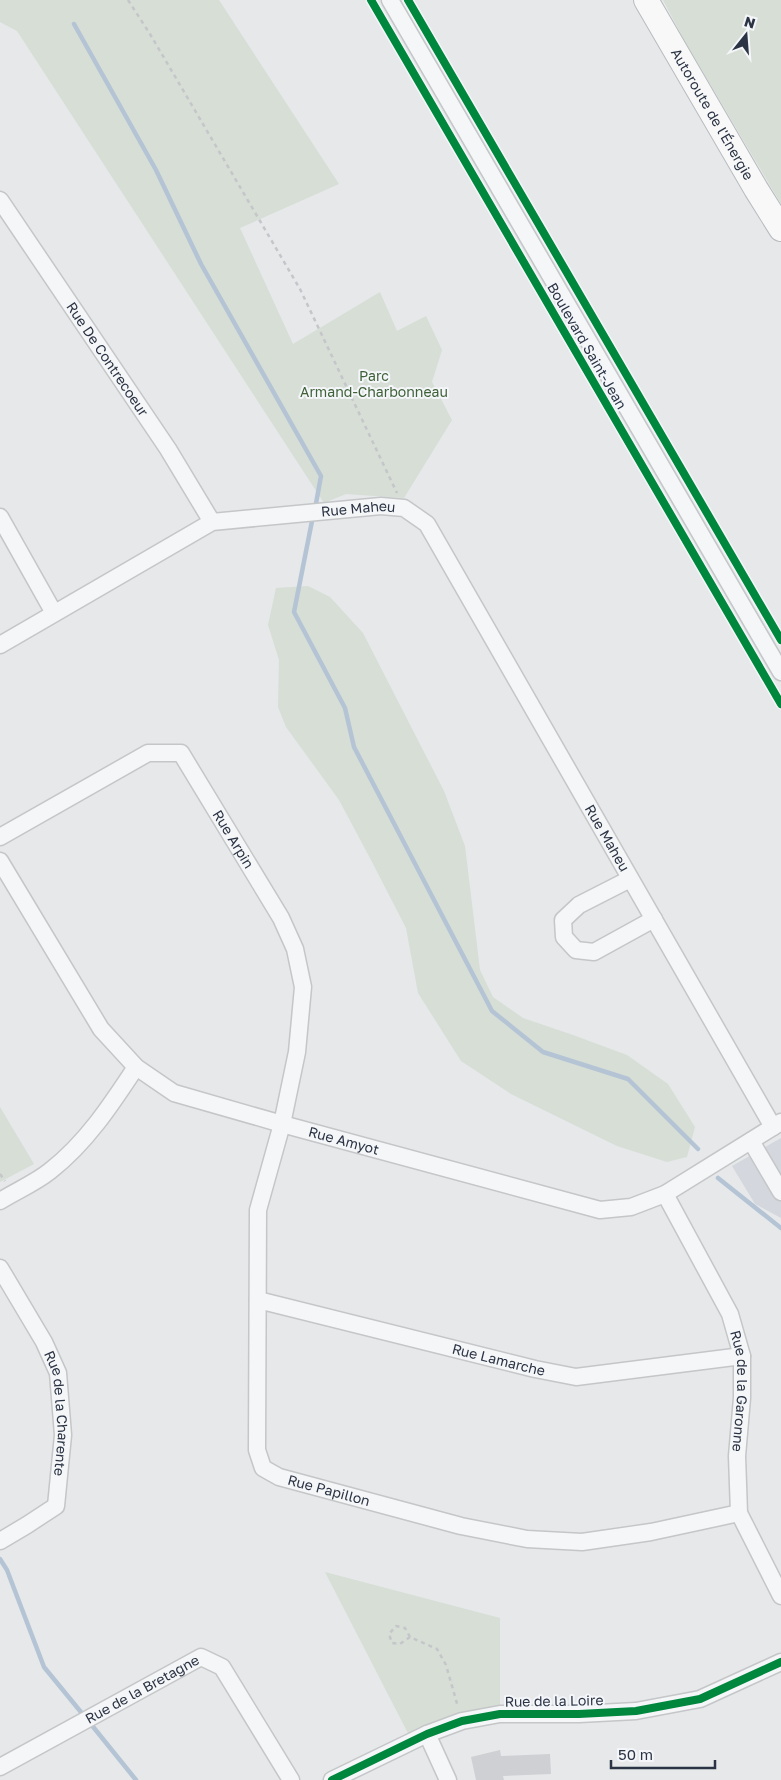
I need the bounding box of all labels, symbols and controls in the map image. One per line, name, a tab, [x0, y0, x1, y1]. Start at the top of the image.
north arrow	[721, 10, 771, 60]
text: N	[742, 12, 758, 32]
street label: Autoroute de l'Énergie	[668, 45, 758, 183]
street label: Boulevard Saint-Jean	[544, 279, 631, 412]
street label: Rue De Contrecoeur	[63, 298, 153, 420]
park label: Parc Armand-Charbonneau	[300, 367, 448, 400]
street label: Rue Maheu	[320, 497, 396, 520]
street label: Rue Maheu	[582, 801, 634, 874]
street label: Rue Arpin	[210, 807, 258, 871]
street label: Rue Amyot	[307, 1123, 381, 1158]
street label: Rue de la Garonne	[727, 1328, 751, 1453]
street label: Rue Lamarche	[450, 1340, 547, 1379]
street label: Rue de la Charente	[41, 1348, 72, 1477]
street label: Rue Papillon	[286, 1471, 372, 1509]
street label: Rue de la Bretagne	[82, 1651, 202, 1727]
street label: Rue de la Loire	[504, 1691, 604, 1710]
scale bar	[611, 1738, 715, 1770]
text: 50 m	[618, 1745, 653, 1763]

